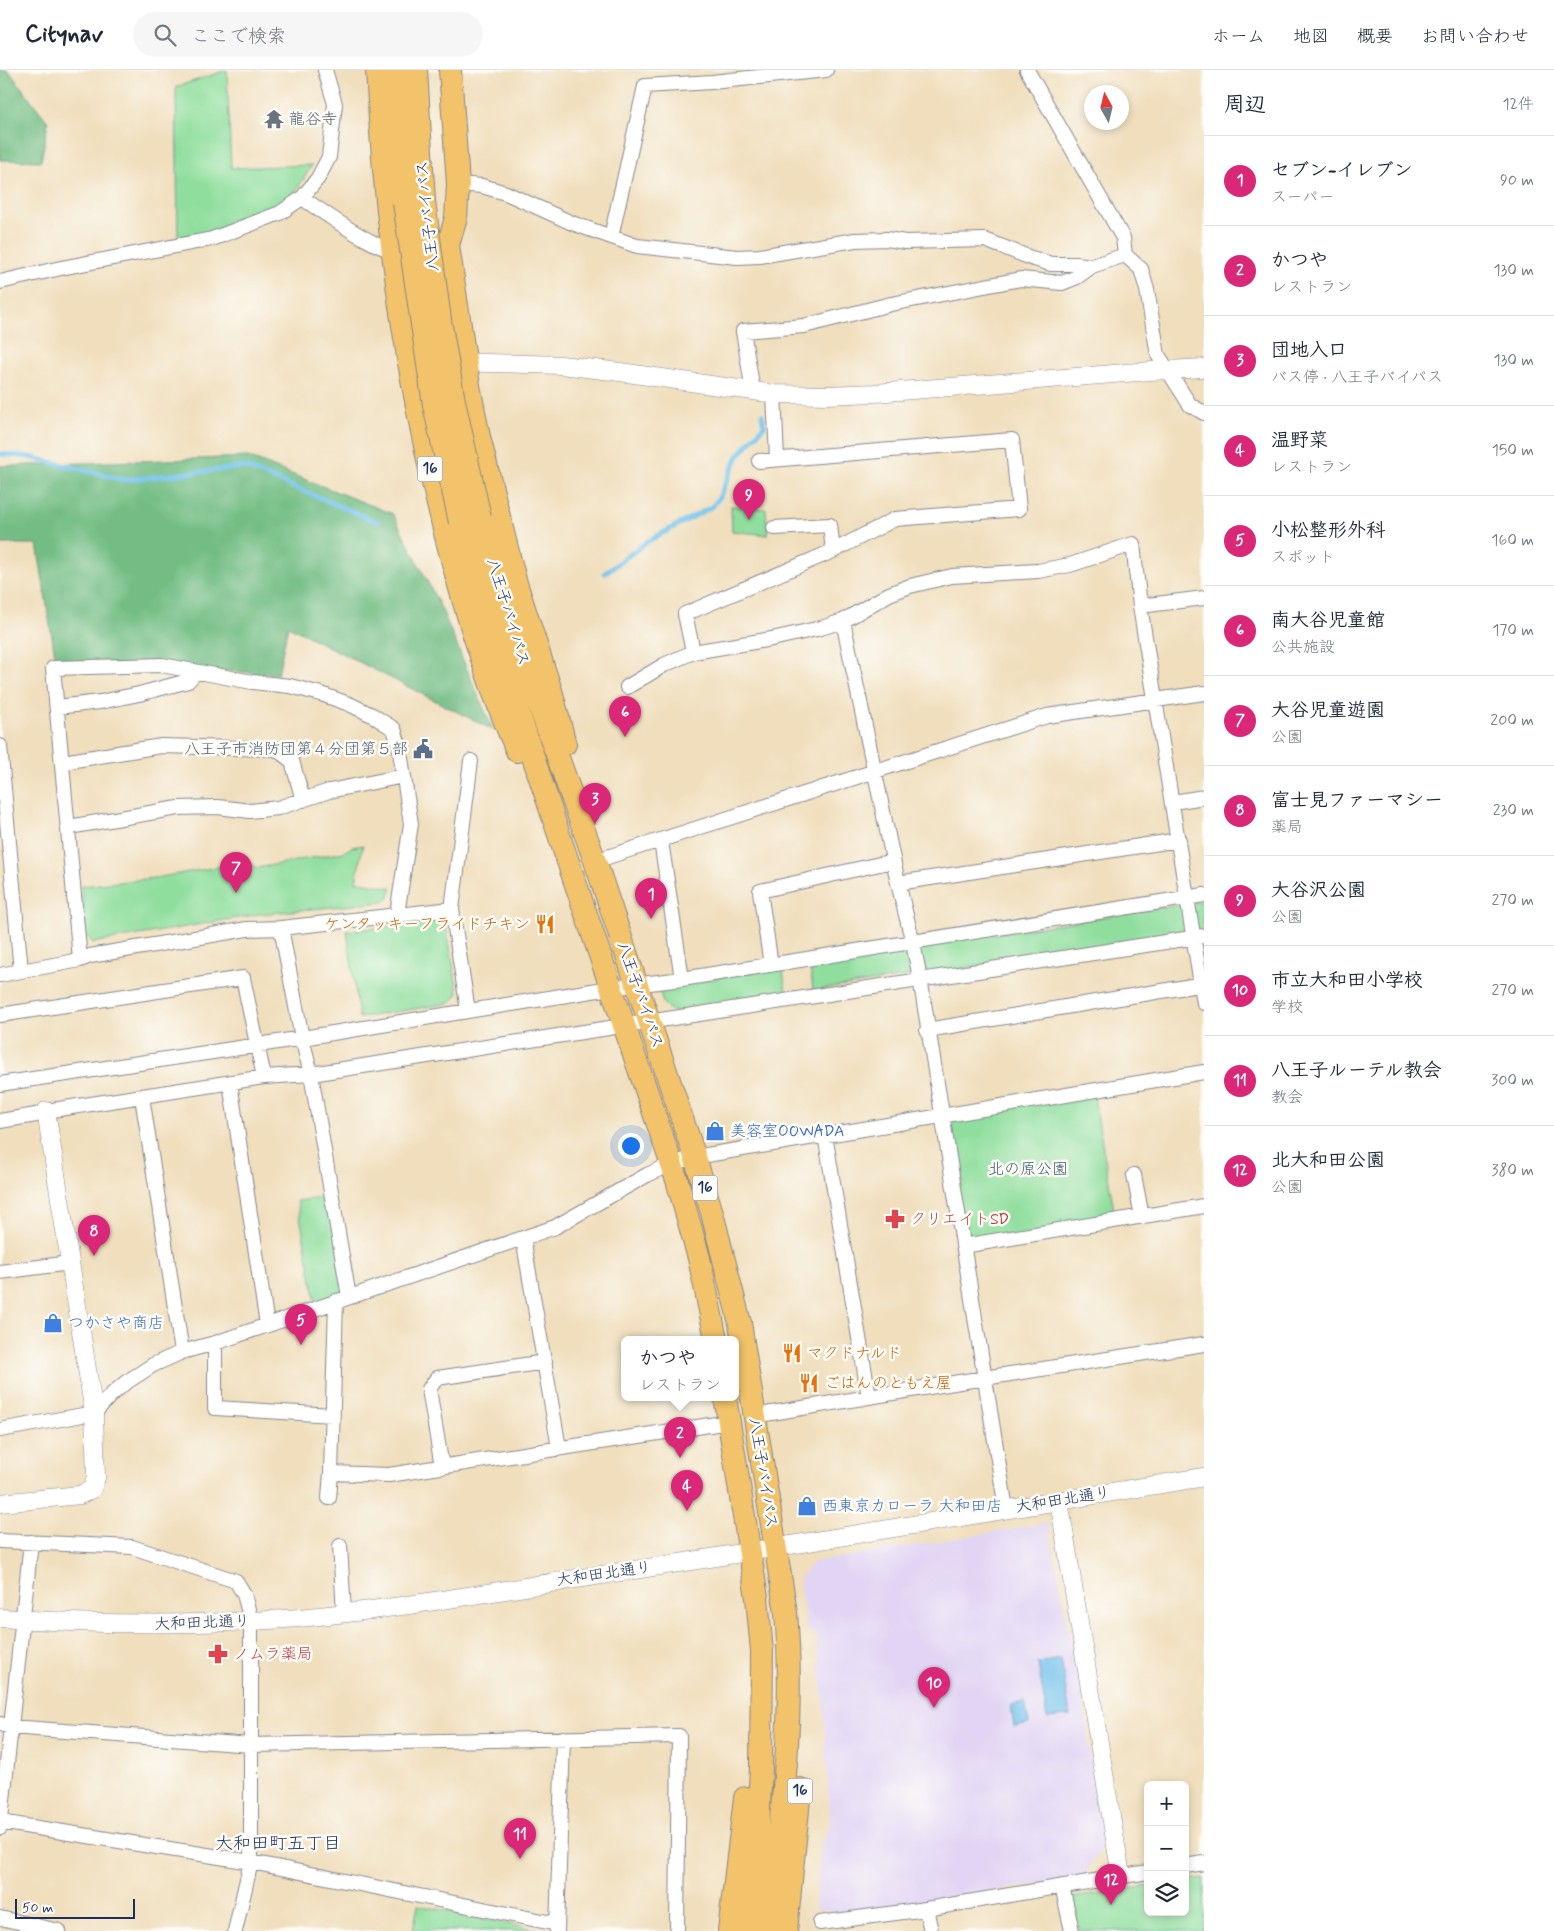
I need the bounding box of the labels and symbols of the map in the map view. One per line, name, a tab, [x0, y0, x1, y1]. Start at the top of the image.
north arrow	[1084, 85, 1129, 130]
temple icon: 龍谷寺	[263, 108, 285, 130]
place label: 龍谷寺	[289, 109, 337, 130]
street label: 八王子バイパス	[412, 159, 444, 273]
road number: 16	[418, 456, 442, 482]
pin: 9	[733, 479, 765, 520]
street label: 八王子バイパス	[482, 556, 534, 668]
pin: 6	[609, 696, 641, 737]
public building icon: 八王子市消防団第４分団第５部	[412, 738, 434, 760]
place label: 八王子市消防団第４分団第５部	[184, 739, 408, 760]
pin: 3	[579, 783, 611, 824]
pin: 7	[220, 852, 252, 893]
pin: 1	[635, 878, 667, 919]
restaurant icon: ケンタッキーフライドチキン	[534, 913, 556, 935]
place label: ケンタッキーフライドチキン	[324, 914, 530, 935]
street label: 八王子バイパス	[612, 939, 668, 1051]
shop icon: 美容室OOWADA	[704, 1120, 726, 1142]
place label: 美容室OOWADA	[730, 1121, 845, 1142]
your location	[618, 1133, 644, 1159]
park label: 北の原公園	[988, 1159, 1068, 1180]
road number: 16	[692, 1176, 718, 1200]
pharmacy icon: クリエイトSD	[884, 1208, 906, 1230]
place label: クリエイトSD	[910, 1209, 1009, 1230]
pin: 8	[78, 1215, 110, 1256]
pin: 5	[285, 1304, 317, 1345]
shop icon: つかさや商店	[42, 1312, 64, 1334]
place label: つかさや商店	[68, 1313, 164, 1334]
restaurant icon: マクドナルド	[781, 1342, 803, 1364]
place label: マクドナルド	[807, 1343, 902, 1364]
restaurant icon: ごはんのともえ屋	[798, 1372, 820, 1394]
place label: ごはんのともえ屋	[824, 1373, 952, 1394]
street label: 八王子バイパス	[744, 1416, 782, 1530]
pin: 2	[664, 1417, 696, 1458]
pin: 4	[671, 1470, 703, 1511]
street label: 大和田北通り	[1014, 1482, 1112, 1518]
shop icon: 西東京カローラ 大和田店	[796, 1495, 818, 1517]
place label: 西東京カローラ 大和田店	[822, 1496, 1002, 1517]
street label: 大和田北通り	[555, 1557, 653, 1591]
street label: 大和田北通り	[154, 1611, 250, 1635]
pharmacy icon: ノムラ薬局	[207, 1643, 229, 1665]
place label: ノムラ薬局	[233, 1644, 313, 1665]
pin: 10	[918, 1667, 950, 1708]
road number: 16	[788, 1778, 812, 1804]
pin: 11	[504, 1818, 536, 1859]
district label: 大和田町五丁目	[215, 1832, 341, 1856]
pin: 12	[1095, 1864, 1127, 1905]
scale bar	[15, 1896, 135, 1919]

